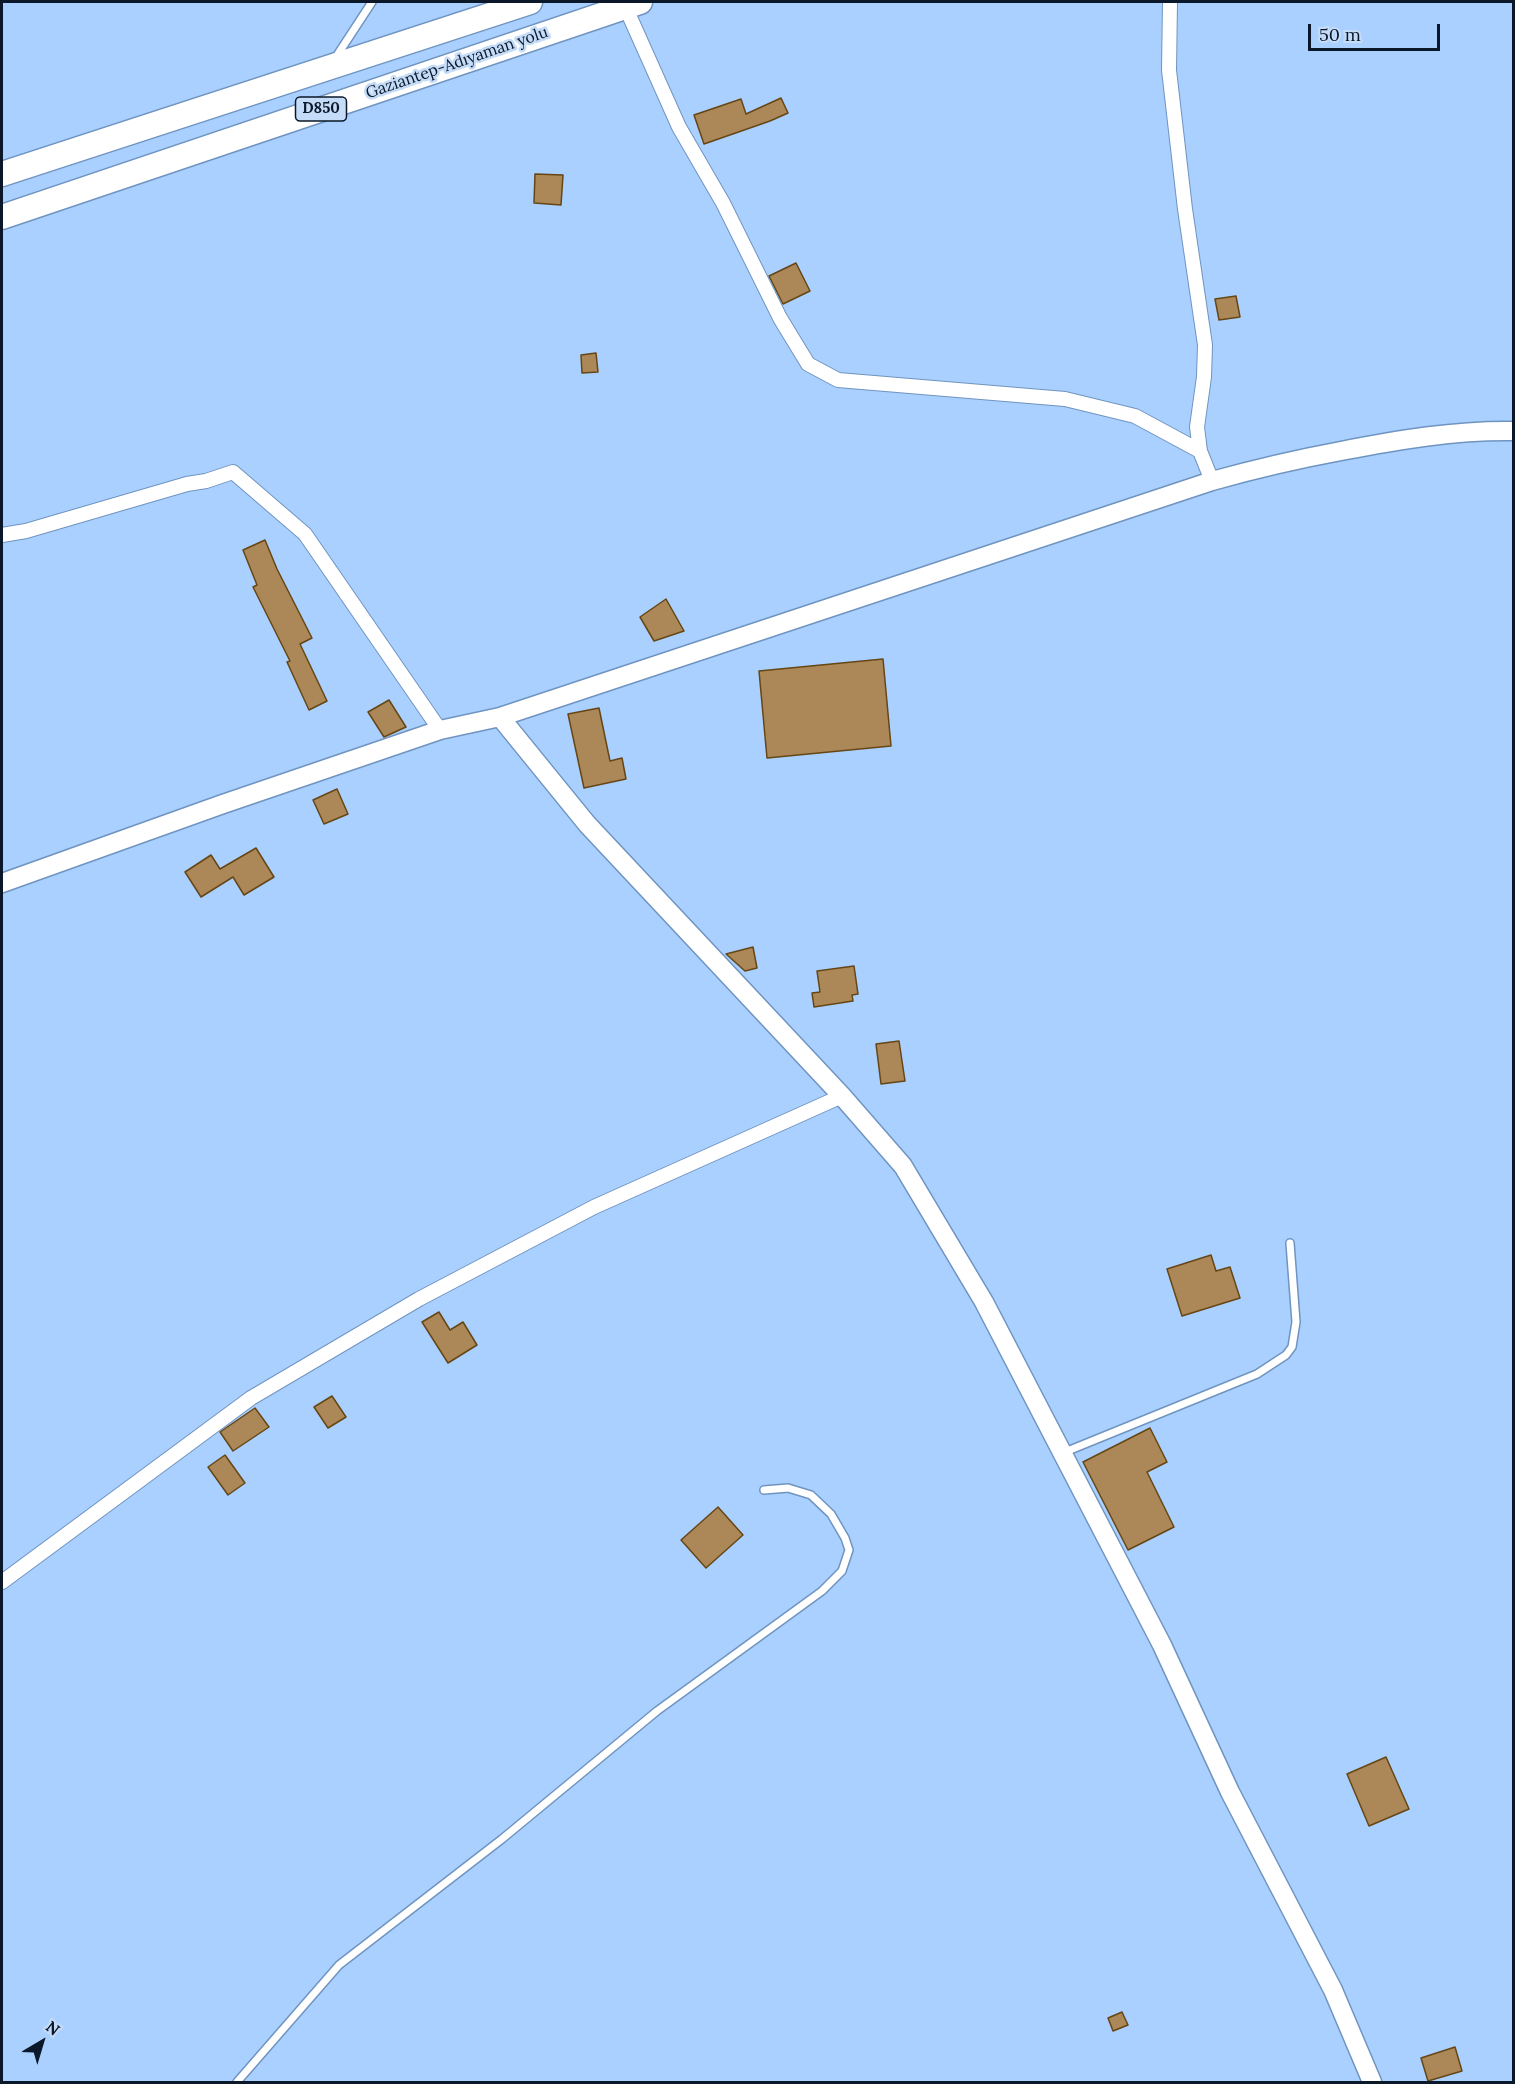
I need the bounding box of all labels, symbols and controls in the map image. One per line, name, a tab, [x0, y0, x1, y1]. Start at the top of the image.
scale bar	[1311, 12, 1443, 50]
street label: Gaziantep-Adıyaman yolu	[363, 23, 551, 103]
text: 50 m	[1319, 23, 1361, 46]
road number: D850	[296, 97, 346, 121]
north arrow	[12, 2012, 72, 2072]
text: N	[42, 2016, 64, 2040]

